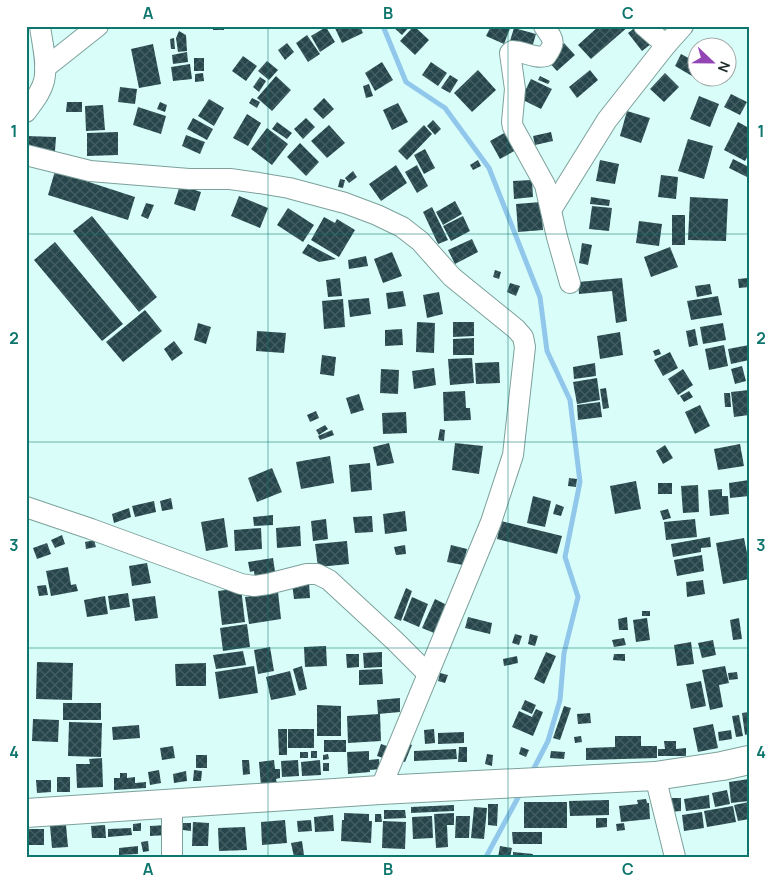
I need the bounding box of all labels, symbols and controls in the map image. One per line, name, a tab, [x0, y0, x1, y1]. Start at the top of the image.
text: A	[143, 2, 154, 24]
text: B	[383, 2, 393, 24]
text: C	[622, 2, 634, 24]
north arrow	[688, 38, 738, 88]
text: N	[714, 59, 735, 75]
text: 1	[10, 120, 18, 142]
text: 1	[757, 120, 765, 142]
text: 2	[9, 327, 19, 349]
text: 2	[756, 327, 766, 349]
text: 3	[9, 534, 19, 556]
text: 3	[756, 534, 766, 556]
text: 4	[9, 741, 19, 763]
text: 4	[756, 741, 766, 763]
text: A	[143, 858, 154, 880]
text: B	[383, 858, 393, 880]
text: C	[622, 858, 634, 880]

